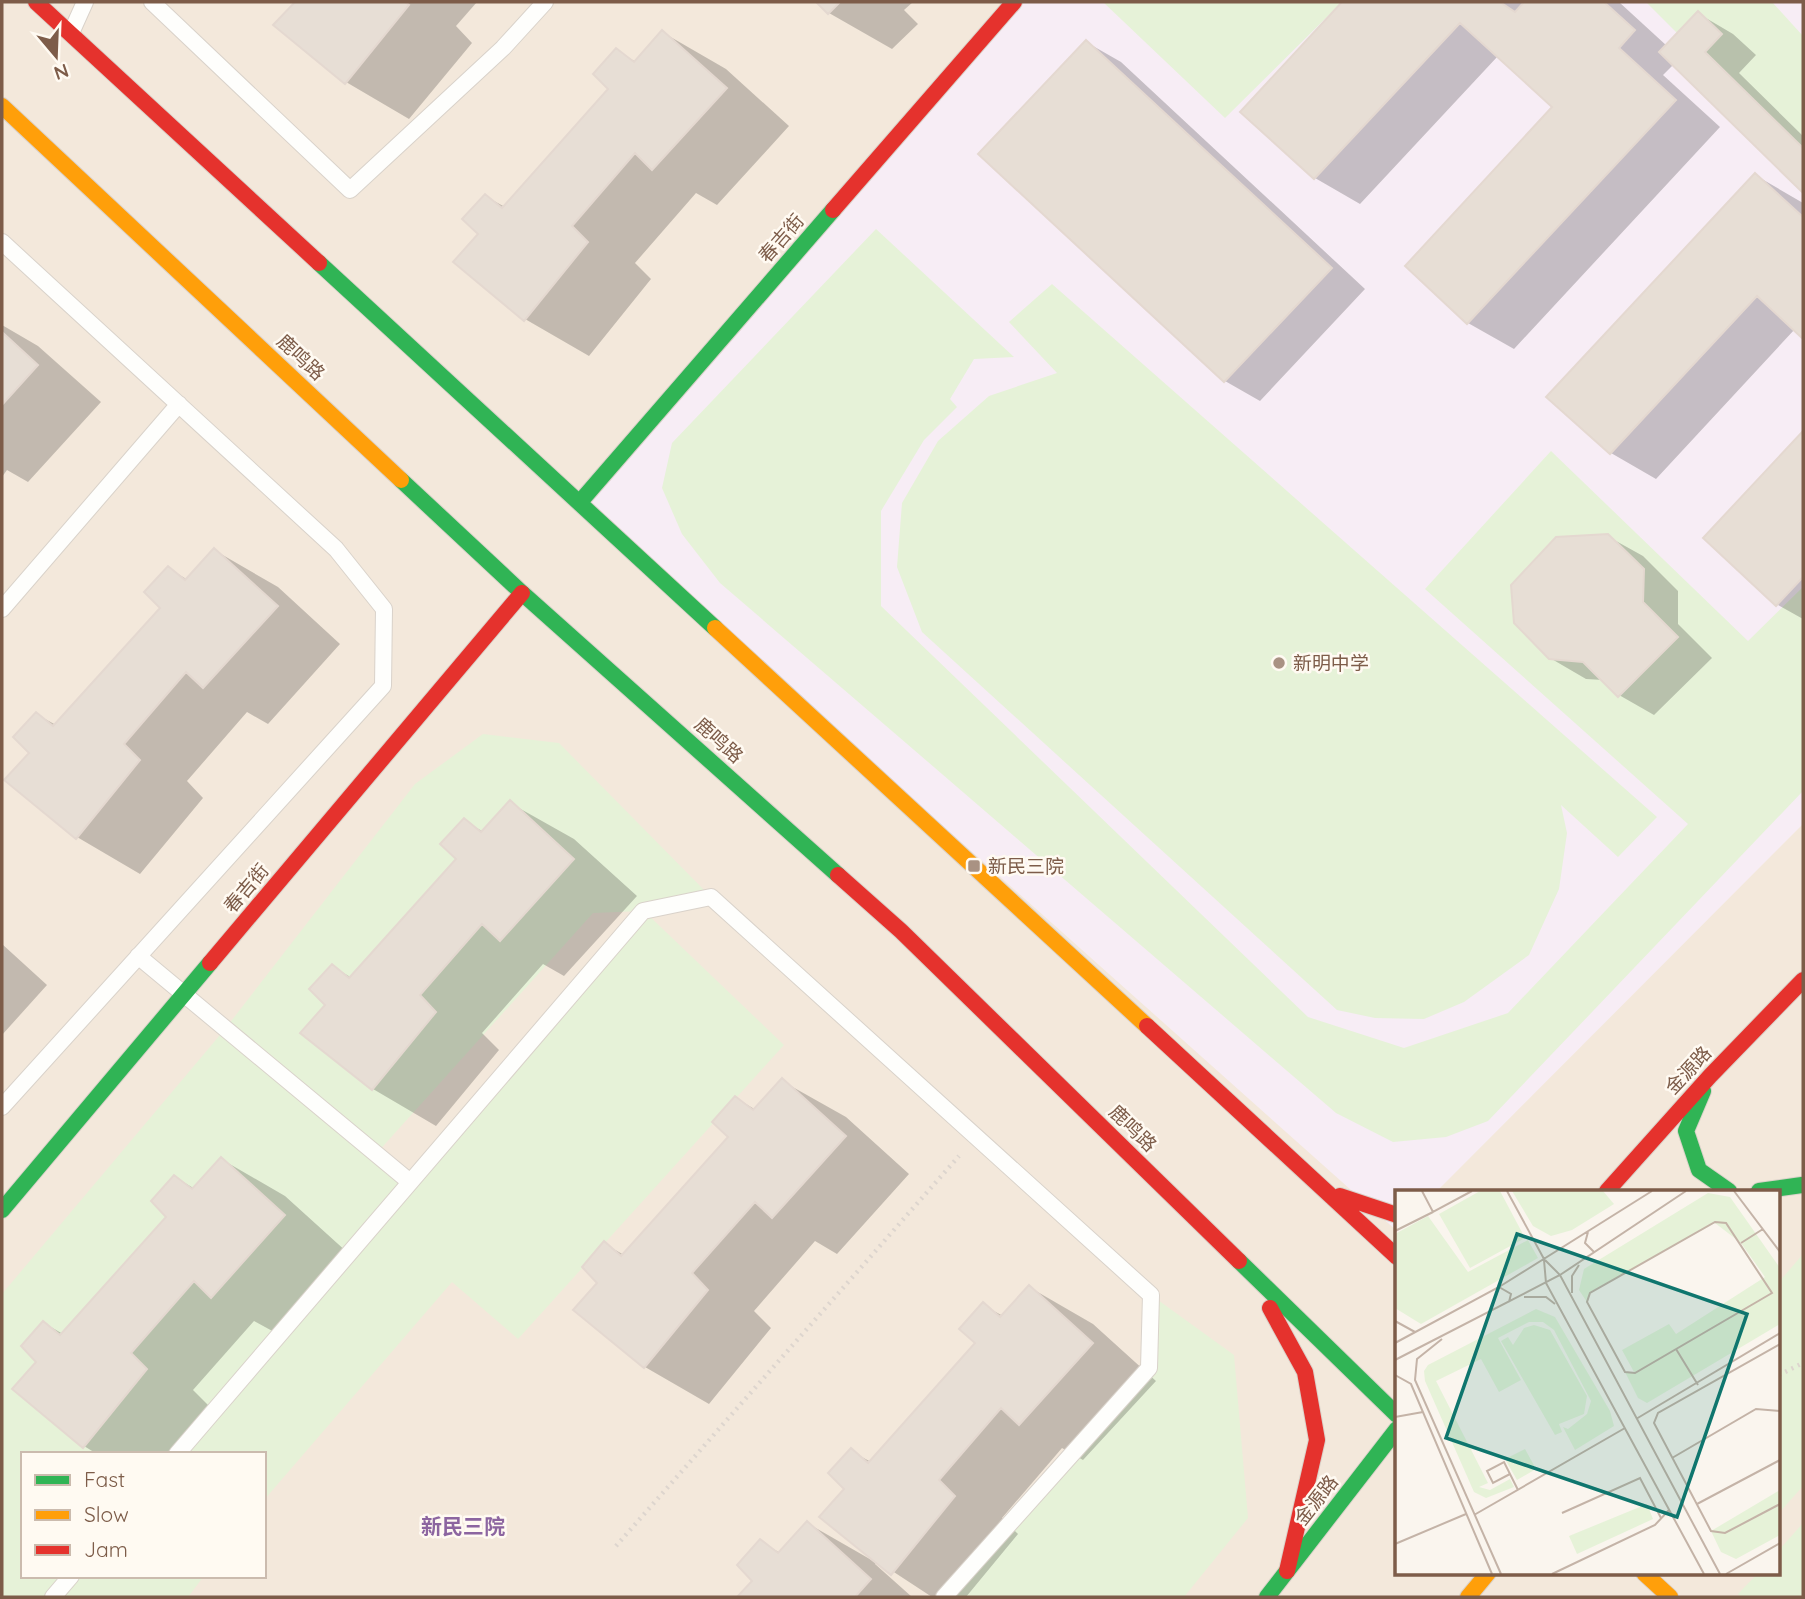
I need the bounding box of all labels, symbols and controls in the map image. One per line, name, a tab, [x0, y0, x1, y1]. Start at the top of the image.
north arrow	[21, 21, 91, 91]
text: N	[51, 58, 72, 86]
street label: 春吉街	[753, 209, 809, 267]
street label: 鹿鸣路	[272, 329, 330, 385]
place label: 新明中学	[1293, 651, 1369, 675]
marker: 新明中学	[1271, 655, 1287, 671]
street label: 鹿鸣路	[690, 712, 748, 768]
place label: 新民三院	[988, 854, 1064, 878]
street label: 春吉街	[218, 858, 274, 918]
marker: 新民三院	[966, 858, 982, 874]
street label: 金源路	[1660, 1041, 1716, 1099]
street label: 鹿鸣路	[1104, 1100, 1162, 1156]
inset map	[1395, 1190, 1780, 1574]
legend	[21, 1452, 266, 1578]
text: Fast	[84, 1466, 125, 1492]
street label: 金源路	[1289, 1470, 1343, 1530]
text: Slow	[84, 1501, 129, 1527]
district label: 新民三院	[421, 1513, 505, 1539]
text: Jam	[84, 1536, 128, 1562]

